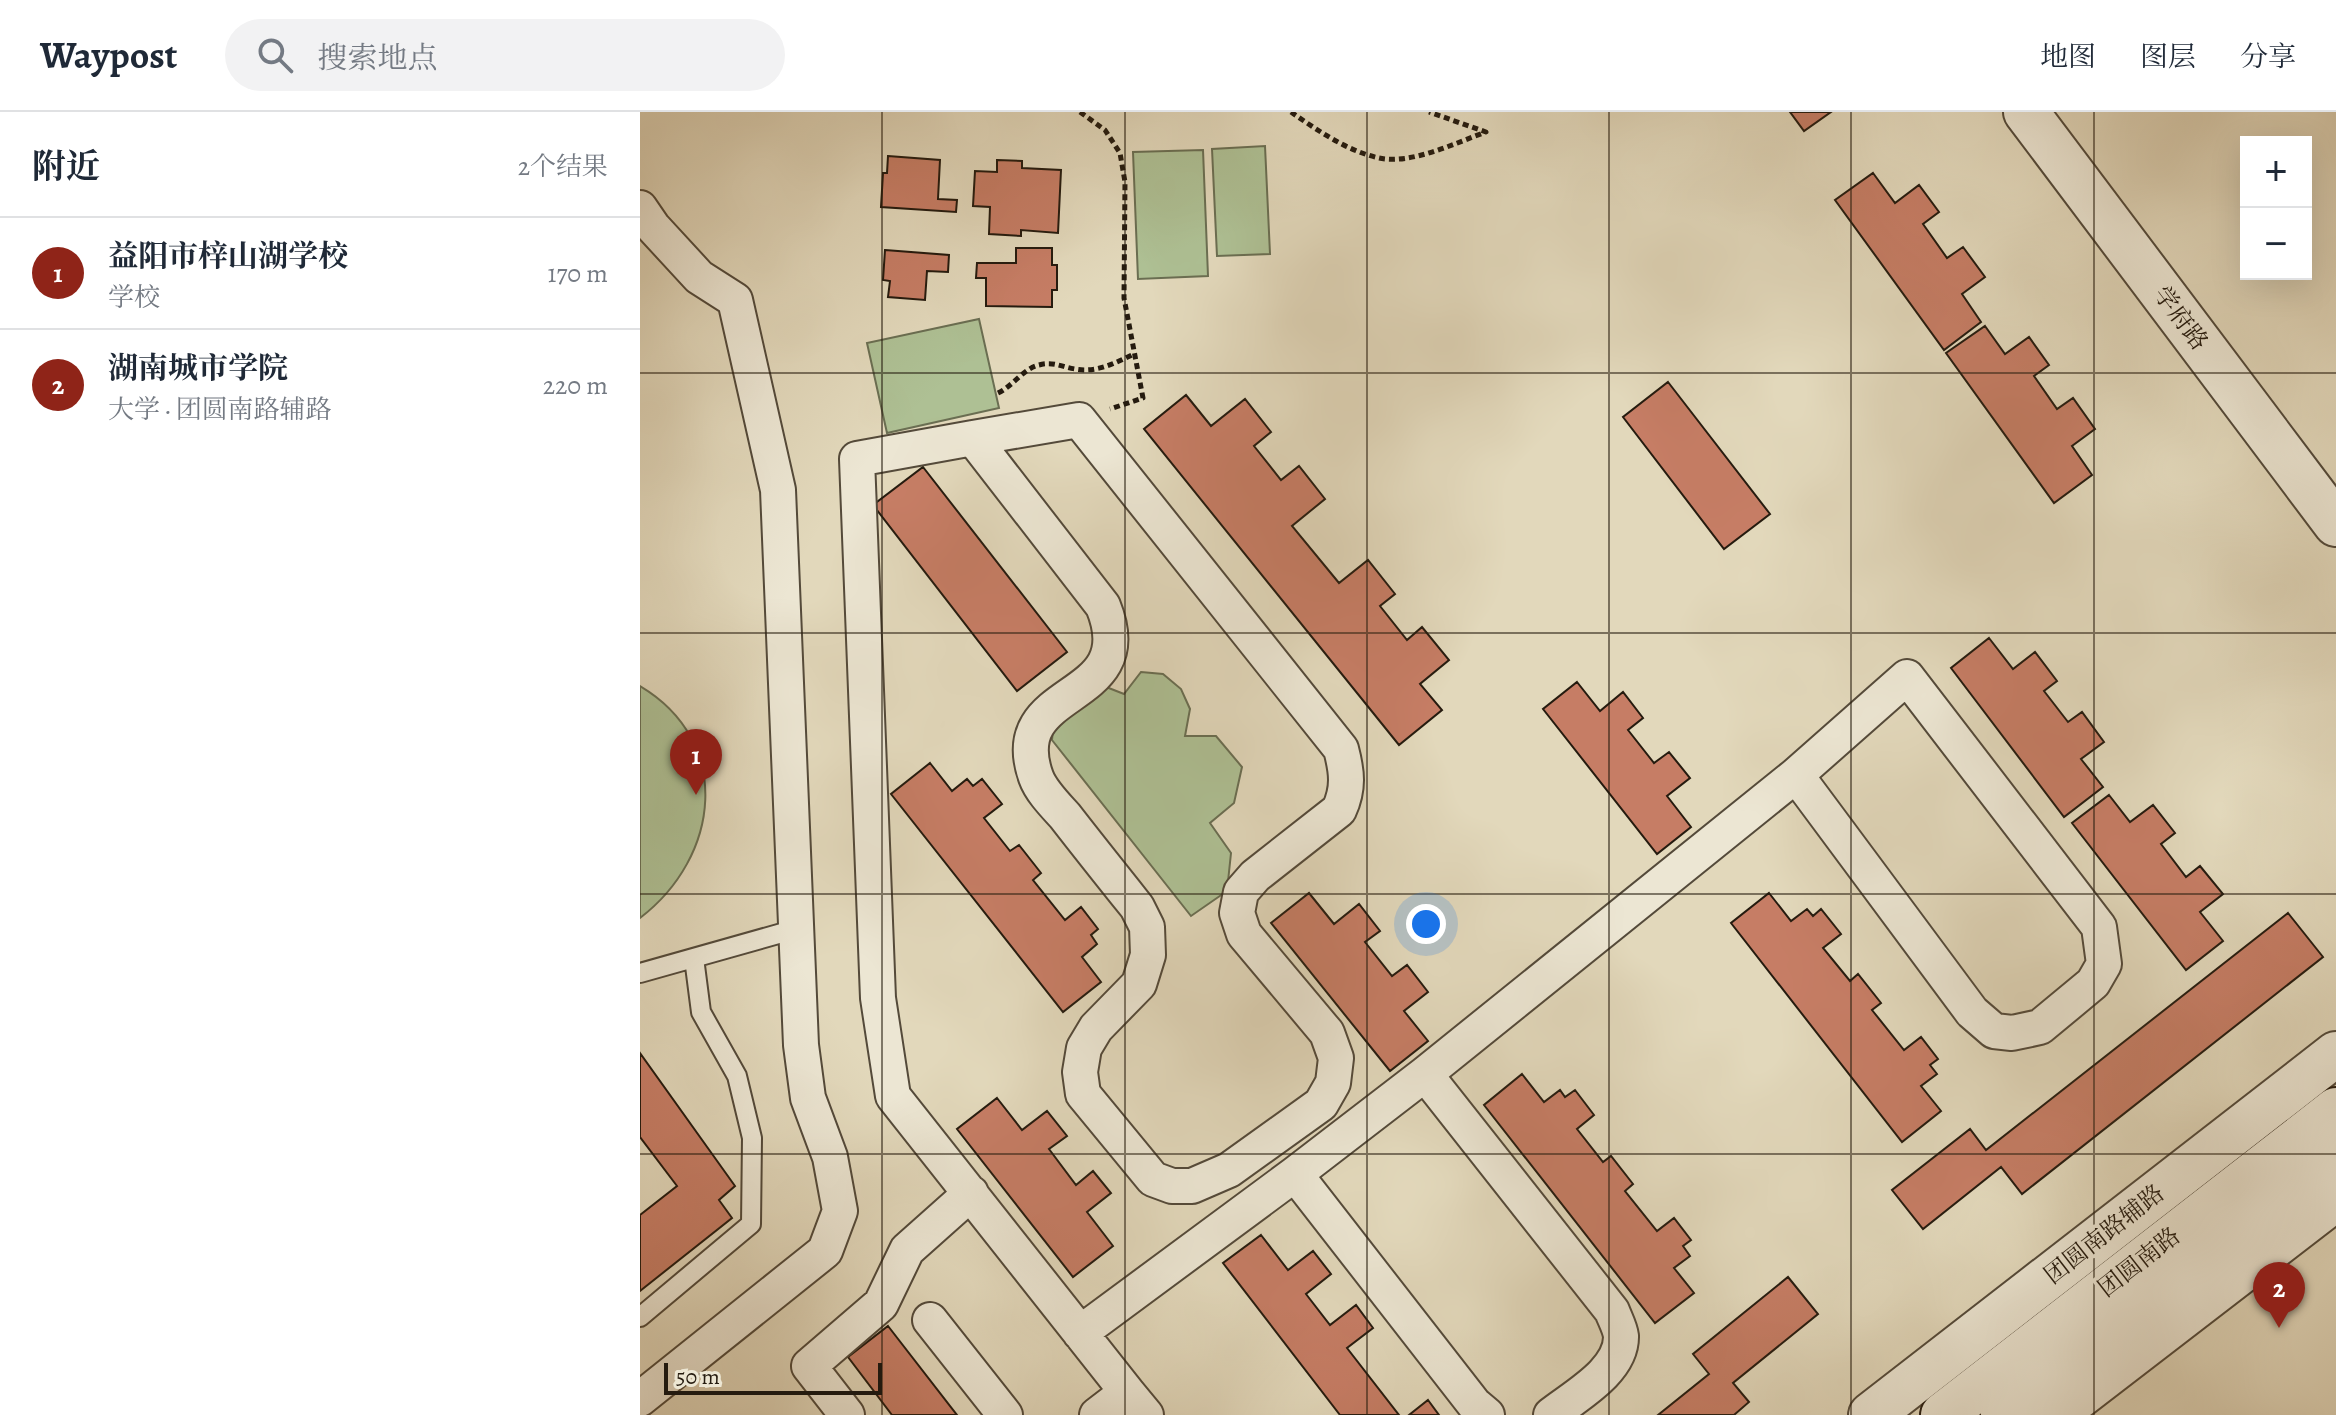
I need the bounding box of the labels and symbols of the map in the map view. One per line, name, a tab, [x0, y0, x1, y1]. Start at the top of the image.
street label: 学府路	[2147, 280, 2215, 356]
pin: 1	[670, 729, 722, 795]
your location	[1406, 904, 1446, 944]
street label: 团圆南路辅路	[2038, 1178, 2170, 1290]
street label: 团圆南路	[2092, 1221, 2186, 1303]
pin: 2	[2253, 1262, 2305, 1328]
scale bar	[664, 1359, 882, 1395]

